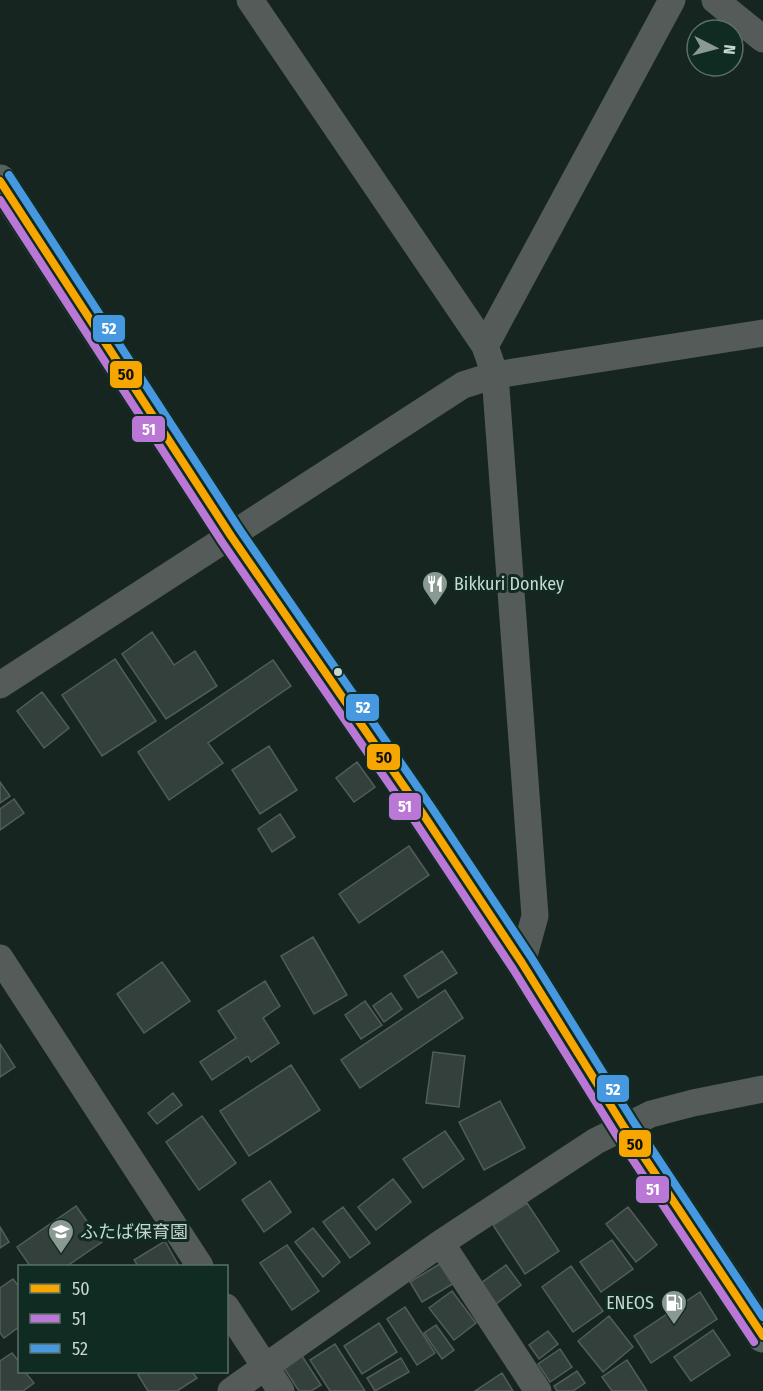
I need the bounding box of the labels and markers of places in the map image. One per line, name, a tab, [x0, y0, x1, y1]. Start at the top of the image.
restaurant icon: Bikkuri Donkey	[420, 569, 450, 607]
place label: Bikkuri Donkey	[454, 573, 564, 595]
unlabelled marker	[332, 666, 344, 678]
school or university icon: ふたば保育園	[46, 1217, 76, 1255]
place label: ふたば保育園	[80, 1221, 188, 1243]
fuel station icon: ENEOS	[659, 1288, 689, 1326]
place label: ENEOS	[606, 1292, 654, 1314]

